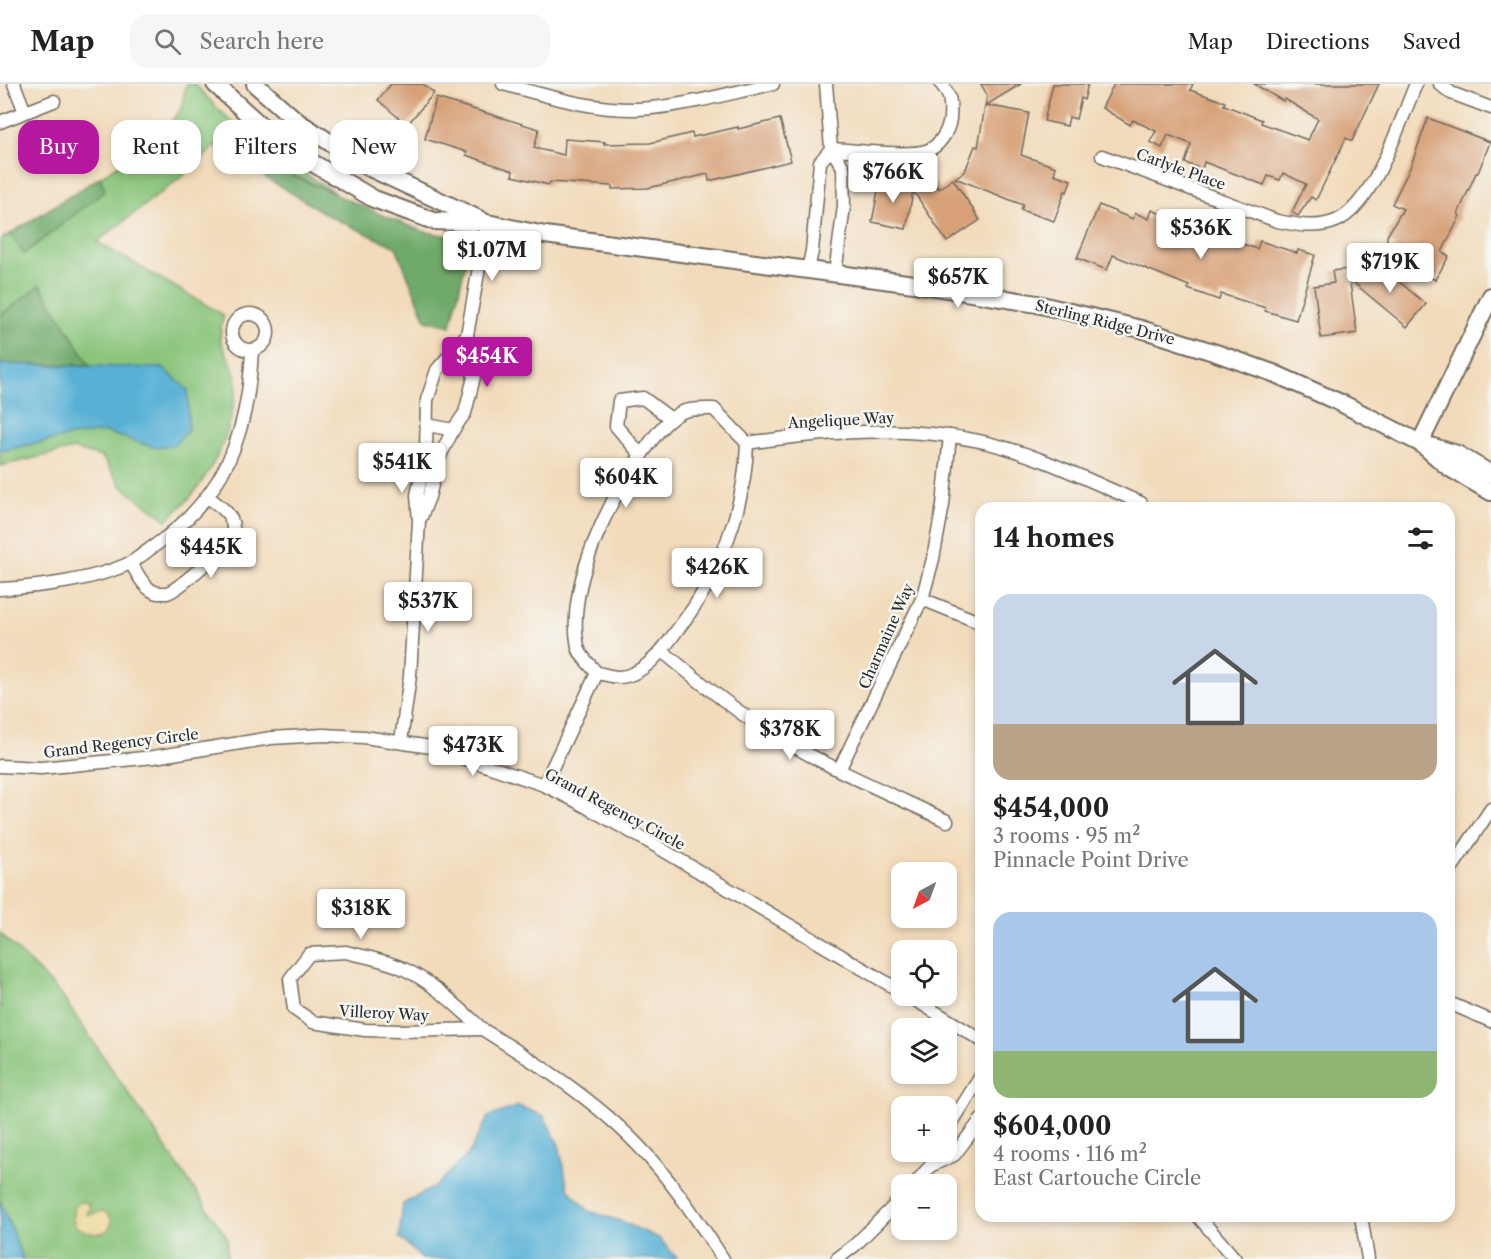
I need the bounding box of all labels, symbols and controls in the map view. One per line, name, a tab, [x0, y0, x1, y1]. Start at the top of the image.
search box	[130, 14, 550, 68]
text: Map	[30, 24, 94, 58]
icon: search	[151, 25, 184, 58]
text: Search here	[199, 28, 324, 55]
text: Map	[1188, 29, 1233, 54]
text: Directions	[1266, 29, 1370, 54]
text: Saved	[1403, 29, 1461, 54]
chip: Buy	[18, 120, 99, 174]
chip: Rent	[111, 120, 201, 174]
chip: Filters	[213, 120, 318, 174]
chip: New	[330, 120, 418, 174]
street label: Carlyle Place	[1134, 144, 1228, 194]
pin: $766K	[851, 153, 935, 204]
text: $766K	[863, 160, 924, 184]
pin: $536K	[1159, 209, 1243, 260]
text: $536K	[1170, 216, 1232, 240]
pin: $1.07M	[443, 231, 541, 282]
text: $1.07M	[457, 238, 527, 262]
pin: $719K	[1348, 243, 1432, 294]
text: $719K	[1361, 250, 1419, 274]
pin: $657K	[916, 258, 1000, 309]
text: $657K	[928, 265, 988, 289]
street label: Sterling Ridge Drive	[1033, 295, 1177, 349]
pin: $454K	[445, 337, 529, 388]
text: $454K	[456, 344, 518, 368]
street label: Angelique Way	[786, 408, 896, 432]
pin: $541K	[360, 443, 444, 494]
text: $541K	[372, 450, 432, 474]
pin: $604K	[584, 458, 668, 509]
text: $604K	[594, 465, 658, 489]
text: 14 homes	[993, 522, 1115, 554]
icon: filters	[1404, 522, 1437, 555]
pin: $445K	[169, 528, 253, 579]
text: $445K	[180, 535, 242, 559]
pin: $426K	[675, 548, 759, 599]
text: $426K	[686, 555, 748, 579]
street label: Charmaine Way	[854, 580, 918, 692]
pin: $537K	[386, 582, 470, 633]
text: $537K	[398, 589, 458, 613]
icon: home	[1161, 633, 1269, 741]
pin: $378K	[748, 710, 832, 761]
text: $378K	[759, 717, 821, 741]
street label: Grand Regency Circle	[42, 724, 200, 762]
pin: $473K	[431, 726, 515, 777]
text: $473K	[443, 733, 503, 757]
street label: Grand Regency Circle	[542, 764, 688, 854]
text: $454,000	[993, 792, 1109, 824]
text: 3 rooms · 95 m²	[993, 824, 1140, 848]
text: Pinnacle Point Drive	[993, 848, 1189, 872]
north arrow	[891, 862, 957, 928]
map controls	[891, 862, 957, 1240]
pin: $318K	[319, 889, 403, 940]
text: $318K	[331, 896, 391, 920]
button: locate	[891, 940, 957, 1006]
icon: home	[1161, 951, 1269, 1059]
street label: Villeroy Way	[338, 1001, 430, 1025]
button: layers	[891, 1018, 957, 1084]
button: +	[891, 1096, 957, 1162]
text: $604,000	[993, 1110, 1112, 1142]
text: 4 rooms · 116 m²	[993, 1142, 1147, 1166]
text: East Cartouche Circle	[993, 1166, 1201, 1190]
button: −	[891, 1174, 957, 1240]

